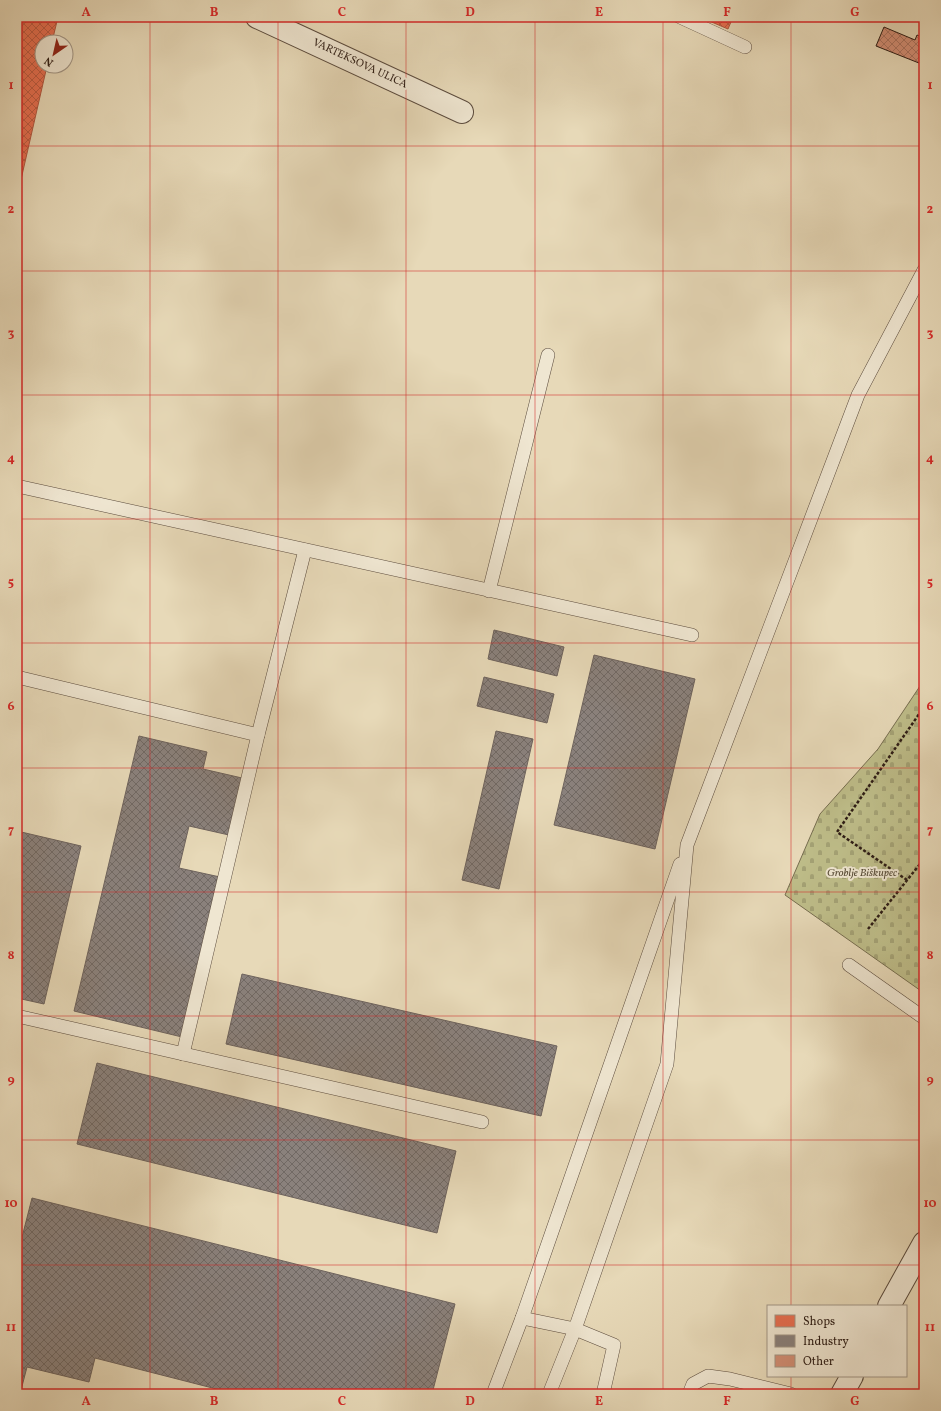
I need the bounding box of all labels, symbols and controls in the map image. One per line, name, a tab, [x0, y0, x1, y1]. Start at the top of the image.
text: A	[81, 4, 91, 22]
text: B	[210, 4, 219, 22]
text: C	[338, 4, 346, 22]
text: D	[465, 4, 475, 22]
text: E	[595, 4, 603, 22]
text: F	[723, 4, 731, 22]
text: G	[850, 4, 860, 22]
north arrow	[34, 34, 74, 74]
street label: VARTEKSOVA ULICA	[310, 35, 410, 93]
text: N	[42, 53, 57, 70]
text: 1	[8, 77, 14, 95]
text: 1	[927, 77, 933, 95]
text: 2	[8, 201, 15, 219]
text: 2	[927, 201, 934, 219]
text: 3	[8, 325, 15, 343]
text: 3	[927, 325, 934, 343]
text: 4	[7, 450, 15, 468]
text: 4	[926, 450, 934, 468]
text: 5	[8, 574, 14, 592]
text: 5	[927, 574, 933, 592]
text: 6	[7, 698, 15, 716]
text: 6	[926, 698, 934, 716]
text: 7	[8, 822, 14, 840]
text: 7	[927, 822, 933, 840]
park label: Groblje Biškupec	[827, 866, 897, 881]
text: 8	[7, 947, 15, 965]
text: 8	[926, 947, 934, 965]
text: 9	[7, 1071, 15, 1089]
text: 9	[926, 1071, 934, 1089]
text: 10	[4, 1195, 18, 1213]
text: 10	[923, 1195, 937, 1213]
legend	[767, 1305, 907, 1377]
text: Shops	[803, 1314, 835, 1330]
text: 11	[6, 1319, 16, 1337]
text: 11	[925, 1319, 935, 1337]
text: Industry	[803, 1334, 849, 1350]
text: Other	[803, 1354, 834, 1370]
text: A	[81, 1393, 91, 1411]
text: B	[210, 1393, 219, 1411]
text: C	[338, 1393, 346, 1411]
text: D	[465, 1393, 475, 1411]
text: E	[595, 1393, 603, 1411]
text: F	[723, 1393, 731, 1411]
text: G	[850, 1393, 860, 1411]

